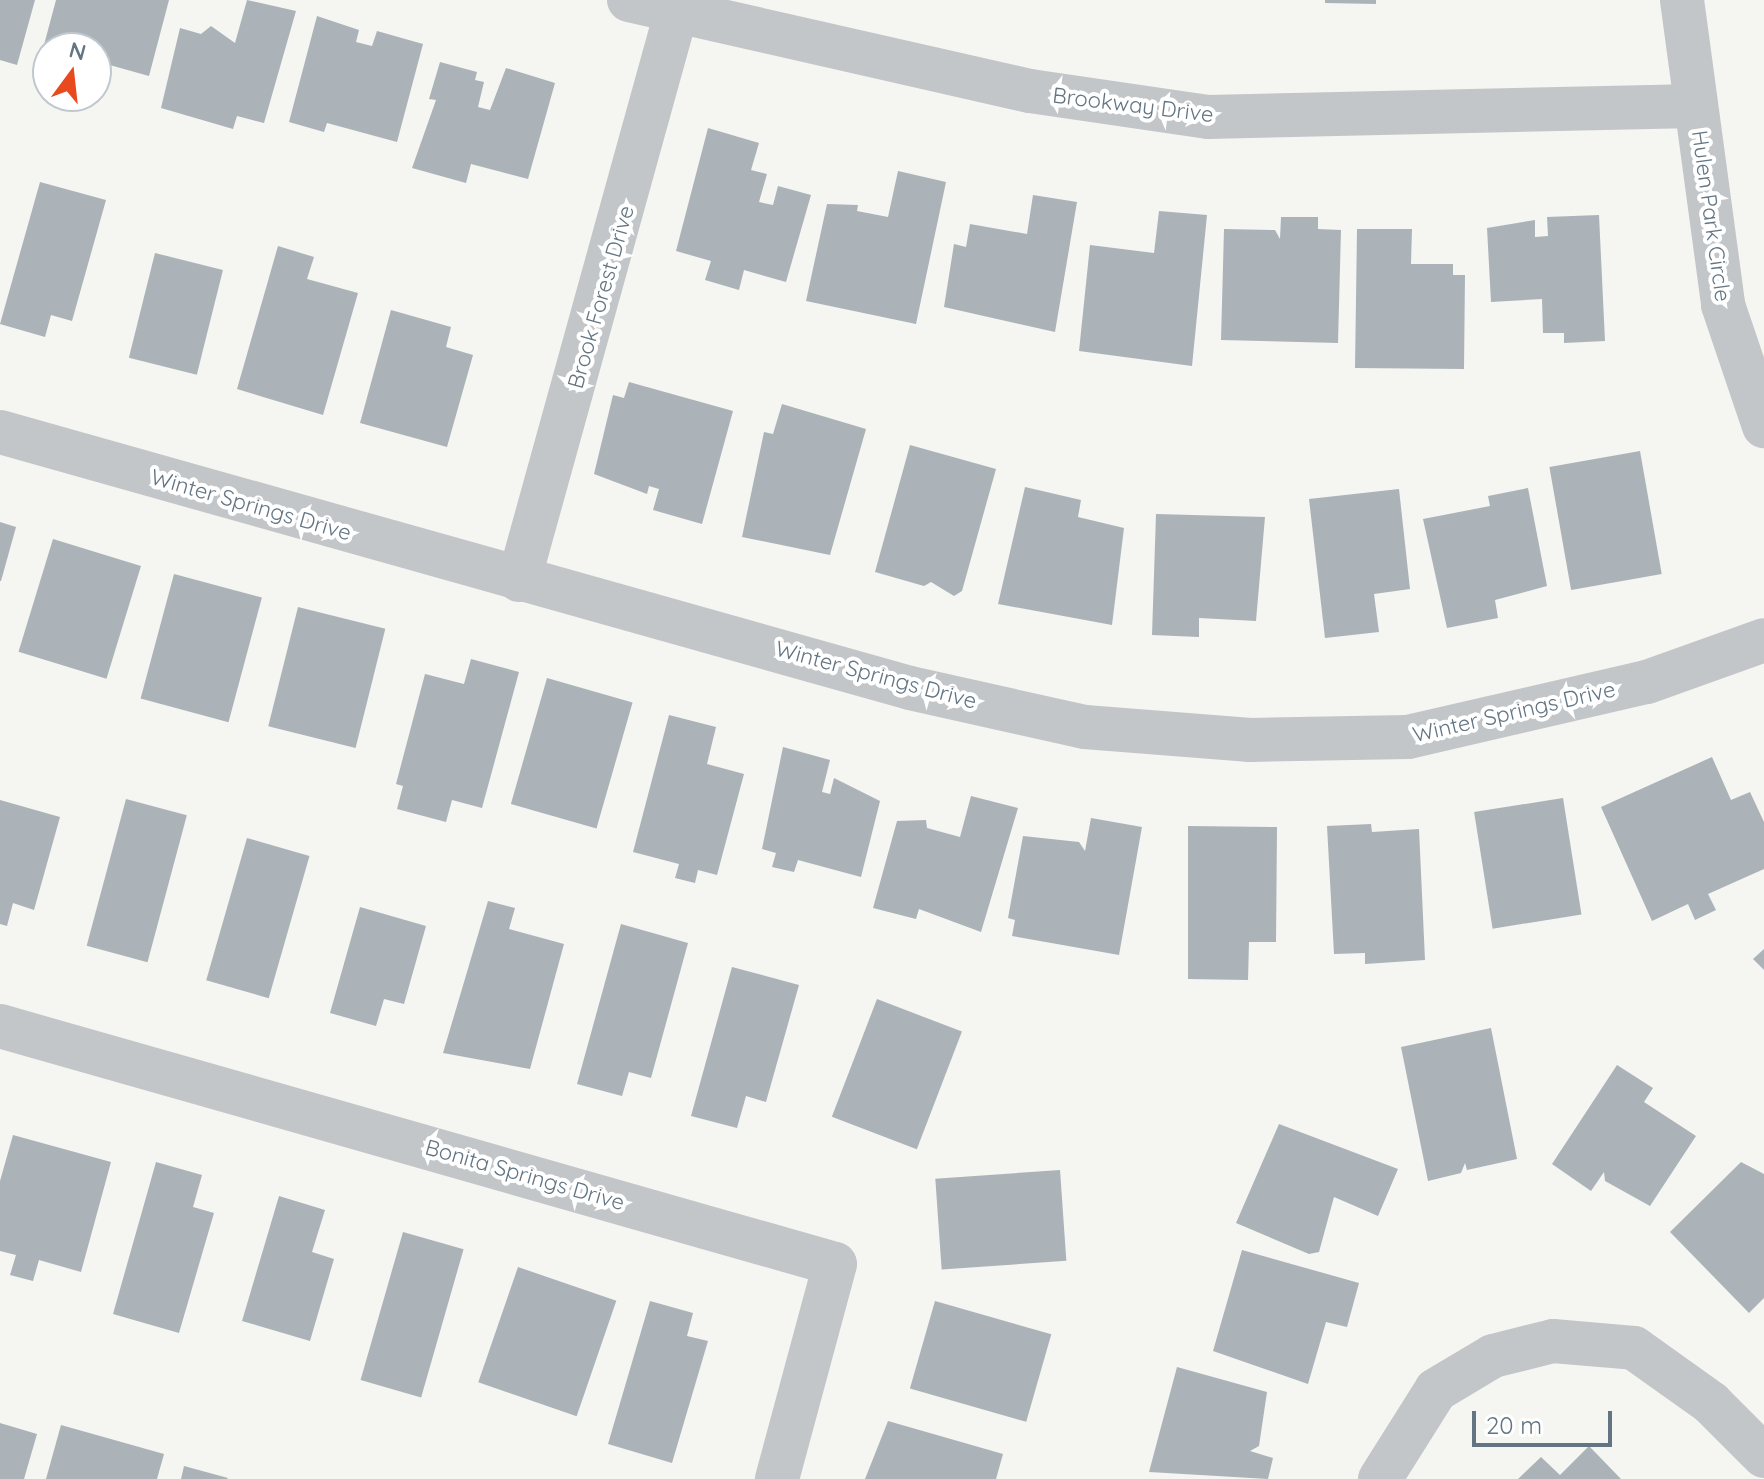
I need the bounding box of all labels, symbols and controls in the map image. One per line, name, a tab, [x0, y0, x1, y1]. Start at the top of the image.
north arrow	[32, 32, 112, 112]
text: N	[66, 35, 89, 66]
street label: Brookway Drive	[1051, 82, 1215, 128]
street label: Hulen Park Circle	[1686, 129, 1736, 303]
street label: Brook Forest Drive	[562, 202, 640, 392]
street label: Winter Springs Drive	[148, 464, 354, 546]
street label: Winter Springs Drive	[772, 635, 980, 715]
street label: Winter Springs Drive	[1410, 676, 1618, 748]
street label: Bonita Springs Drive	[422, 1134, 628, 1216]
scale bar	[1476, 1395, 1616, 1445]
text: 20 m	[1486, 1410, 1542, 1440]

